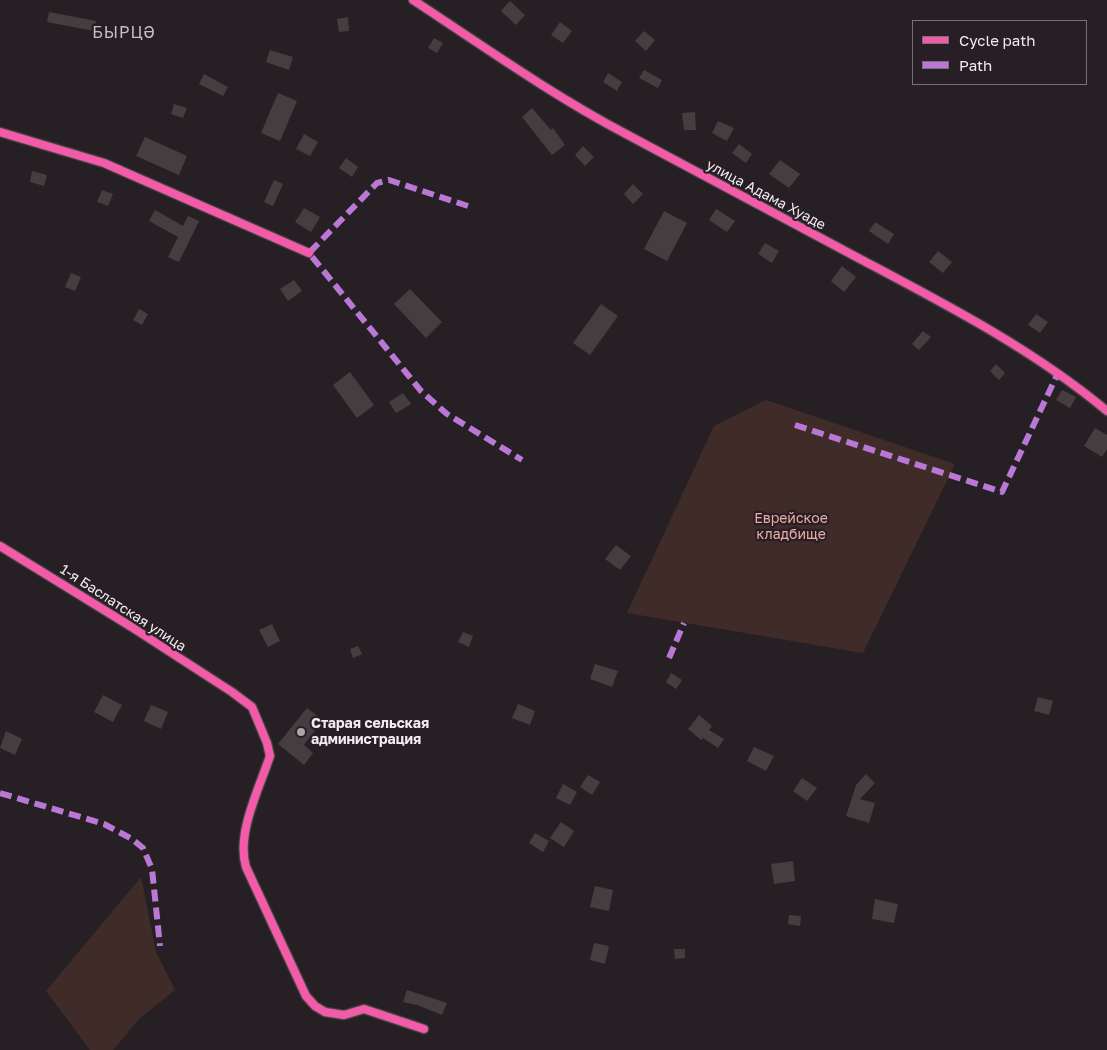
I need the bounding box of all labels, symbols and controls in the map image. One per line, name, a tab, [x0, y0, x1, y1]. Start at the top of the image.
legend	[912, 20, 1087, 85]
district label: БЫРЦӘ	[92, 23, 156, 43]
text: Cycle path	[959, 31, 1035, 49]
text: Path	[959, 56, 992, 74]
street label: улица Адама Хуаде	[703, 156, 829, 234]
park label: Еврейское кладбище	[754, 511, 828, 544]
street label: 1-я Баслатская улица	[57, 561, 189, 655]
place label: Старая сельская администрация	[311, 716, 429, 749]
marker: Старая сельская администрация	[295, 726, 307, 738]

